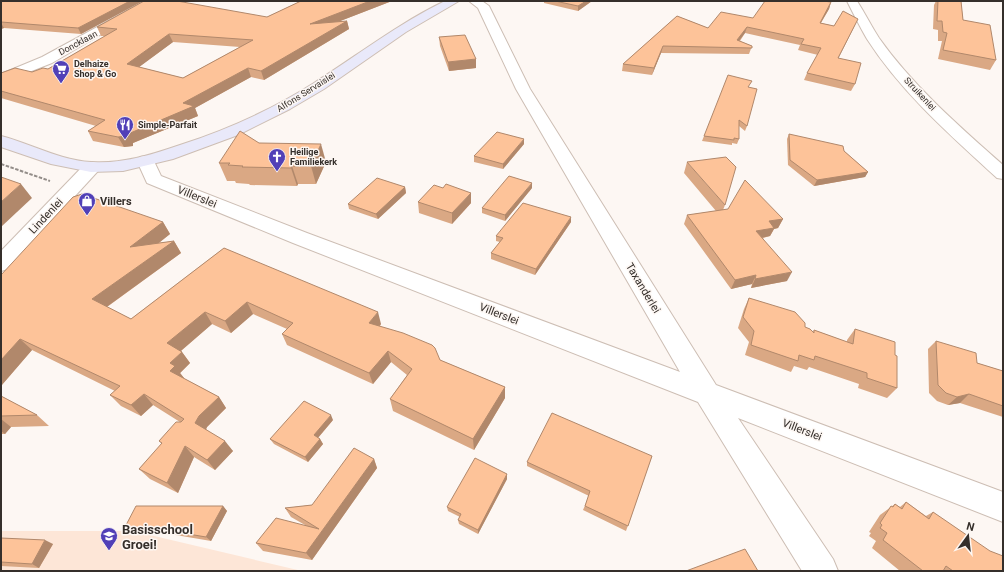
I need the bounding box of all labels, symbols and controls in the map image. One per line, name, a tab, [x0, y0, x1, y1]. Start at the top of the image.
street label: Doncklaan	[57, 29, 99, 57]
supermarket icon: Delhaize Shop & Go	[51, 59, 71, 84]
place label: Delhaize Shop & Go	[74, 59, 116, 79]
street label: Alfons Servaislei	[275, 70, 337, 114]
street label: Struikenlei	[902, 75, 938, 113]
restaurant icon: Simple-Parfait	[115, 115, 135, 140]
place label: Simple-Parfait	[138, 120, 197, 130]
church icon: Heilige Familiekerk	[267, 147, 287, 172]
place label: Heilige Familiekerk	[290, 147, 337, 167]
street label: Villerslei	[175, 183, 219, 211]
shop icon: Villers	[77, 191, 97, 216]
street label: Lindenlei	[26, 195, 66, 237]
place label: Villers	[100, 195, 132, 208]
street label: Taxanderlei	[623, 260, 663, 316]
street label: Villerslei	[477, 301, 521, 327]
street label: Villerslei	[780, 417, 824, 443]
north arrow	[948, 516, 988, 556]
text: N	[965, 520, 976, 534]
place label: Basisschool Groei!	[122, 522, 193, 552]
school or university icon: Basisschool Groei!	[99, 526, 119, 551]

